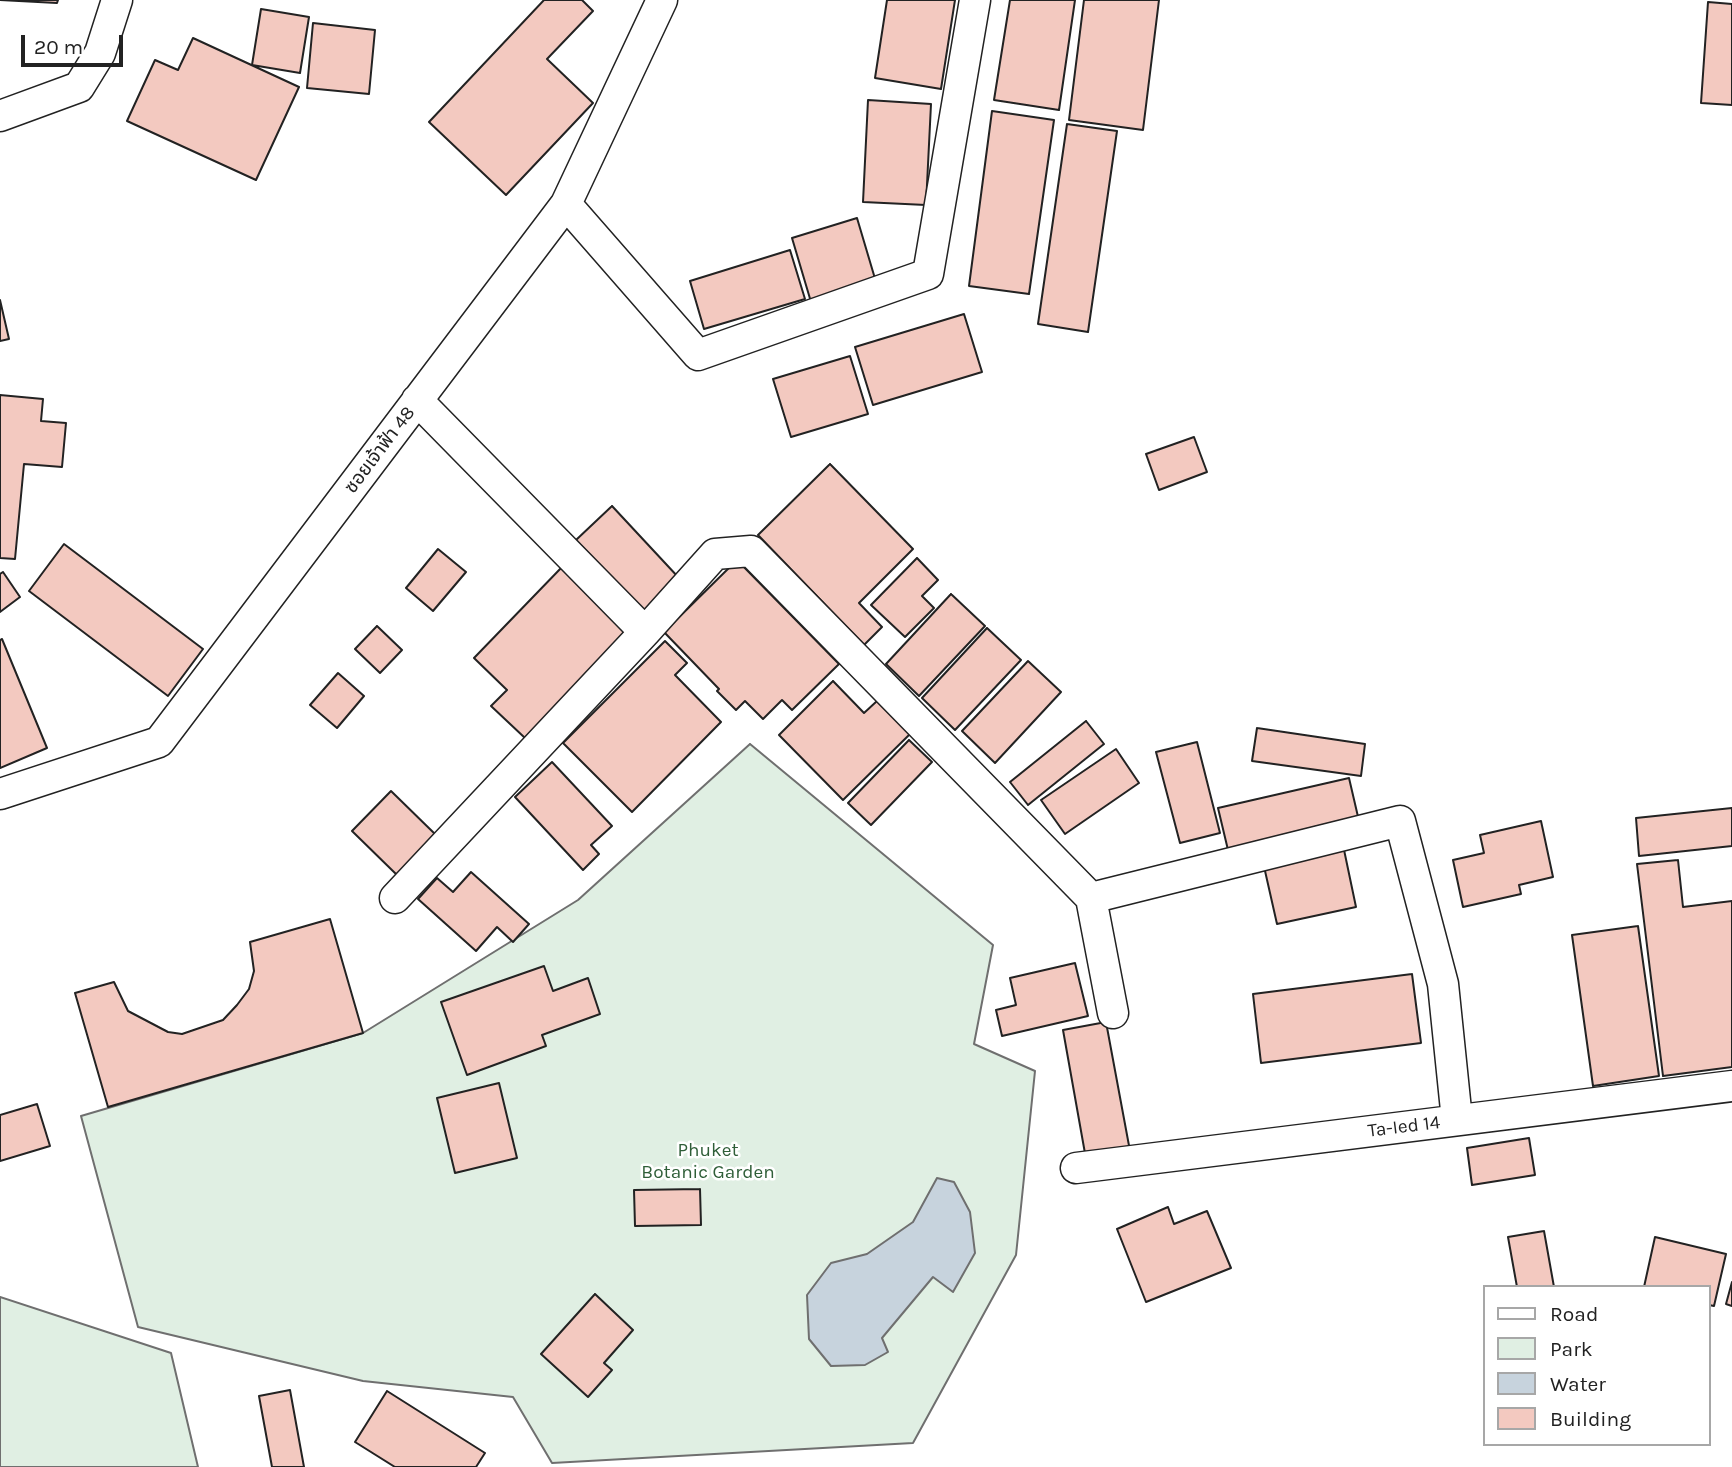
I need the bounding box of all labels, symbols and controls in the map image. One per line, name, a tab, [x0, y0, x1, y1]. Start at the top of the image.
scale bar	[24, 21, 126, 65]
text: 20 m	[34, 35, 83, 59]
street label: ซอยเจ้าฟ้า 48	[340, 402, 420, 498]
street label: Ta-Ied 14	[1367, 1111, 1441, 1143]
park label: Phuket Botanic Garden	[641, 1140, 775, 1184]
legend	[1484, 1285, 1711, 1446]
text: Road	[1550, 1302, 1598, 1326]
text: Park	[1550, 1337, 1593, 1361]
text: Water	[1550, 1372, 1606, 1396]
text: Building	[1550, 1407, 1631, 1431]

